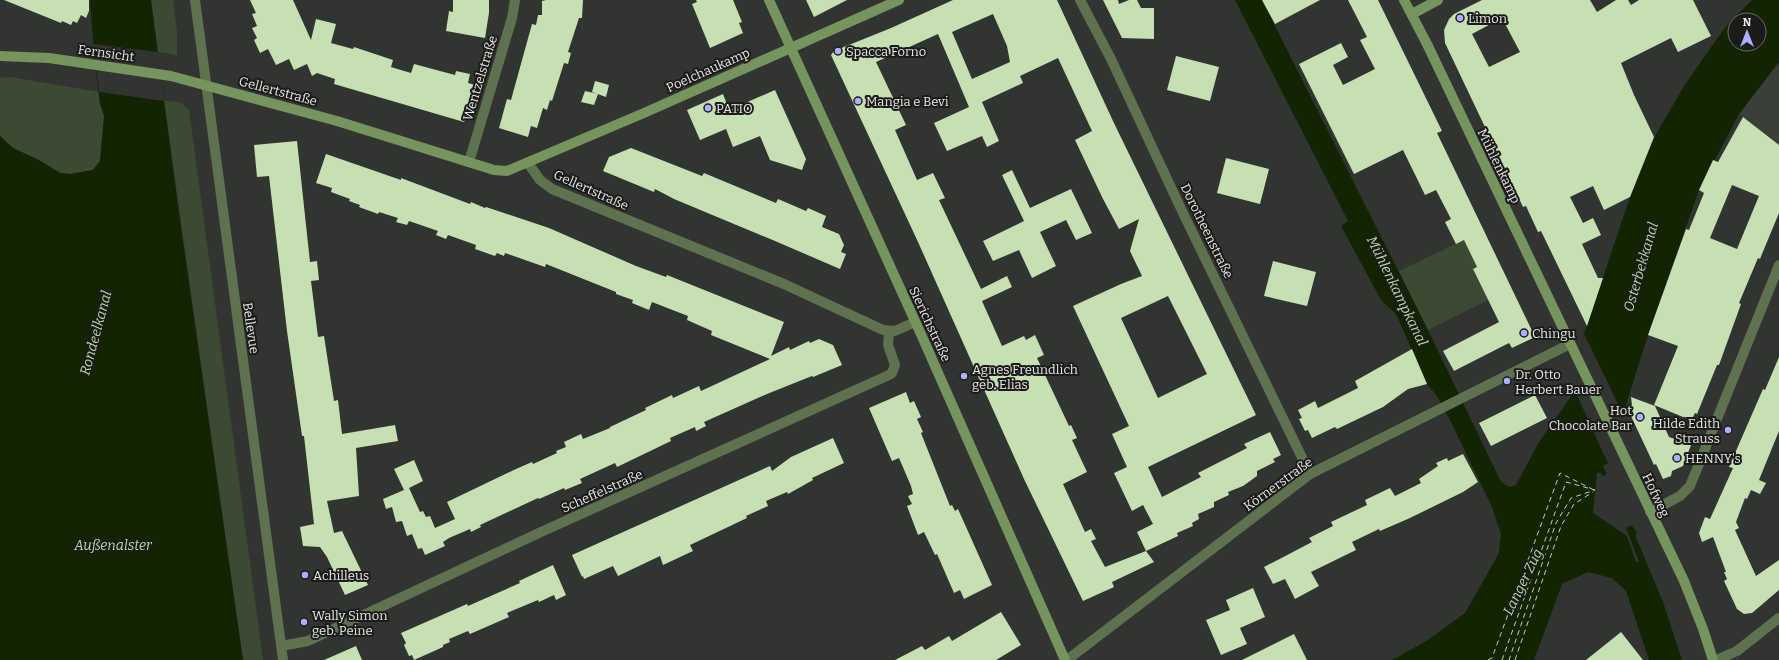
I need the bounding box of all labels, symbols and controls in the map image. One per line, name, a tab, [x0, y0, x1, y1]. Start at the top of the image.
place label: Limon	[1468, 11, 1508, 26]
north arrow	[1727, 12, 1767, 52]
marker: Limon	[1455, 13, 1465, 23]
text: N	[1743, 16, 1752, 29]
street label: Wentzelstraße	[460, 34, 500, 122]
street label: Fernsicht	[77, 42, 136, 64]
place label: Spacca Forno	[846, 44, 926, 59]
street label: Poelchaukamp	[664, 45, 752, 95]
marker: Spacca Forno	[833, 46, 843, 56]
street label: Gellertstraße	[237, 73, 319, 109]
place label: Mangia e Bevi	[866, 94, 949, 109]
marker: Mangia e Bevi	[853, 96, 863, 106]
place label: PATIO	[716, 101, 753, 116]
marker: PATIO	[703, 103, 713, 113]
street label: Mühlenkamp	[1474, 126, 1524, 206]
street label: Gellertstraße	[551, 167, 631, 213]
street label: Dorotheenstraße	[1178, 181, 1236, 281]
water label: Osterbekkanal	[1620, 220, 1662, 314]
water label: Mühlenkampkanal	[1363, 233, 1431, 349]
street label: Sierichstraße	[906, 284, 954, 364]
water label: Rondeelkanal	[77, 289, 115, 377]
street label: Bellevue	[240, 301, 262, 355]
place label: Chingu	[1532, 326, 1576, 341]
marker: Chingu	[1519, 328, 1529, 338]
place label: Agnes Freundlich geb. Elias	[972, 362, 1078, 392]
place label: Dr. Otto Herbert Bauer	[1515, 367, 1602, 397]
marker: Agnes Freundlich geb. Elias	[959, 371, 969, 381]
marker: Dr. Otto Herbert Bauer	[1502, 376, 1512, 386]
place label: Hot Chocolate Bar	[1549, 403, 1632, 433]
marker: Hot Chocolate Bar	[1635, 412, 1645, 422]
place label: Hilde Edith Strauss	[1652, 416, 1720, 446]
marker: Hilde Edith Strauss	[1723, 425, 1733, 435]
place label: HENNY's	[1685, 451, 1741, 466]
marker: HENNY's	[1672, 453, 1682, 463]
street label: Körnerstraße	[1241, 454, 1315, 514]
street label: Scheffelstraße	[559, 466, 645, 516]
street label: Hofweg	[1639, 471, 1673, 519]
water label: Außenalster	[73, 537, 153, 554]
water label: Langer Zug	[1500, 546, 1546, 618]
place label: Achilleus	[313, 568, 369, 583]
marker: Achilleus	[300, 570, 310, 580]
place label: Wally Simon geb. Peine	[312, 608, 388, 638]
marker: Wally Simon geb. Peine	[299, 617, 309, 627]

